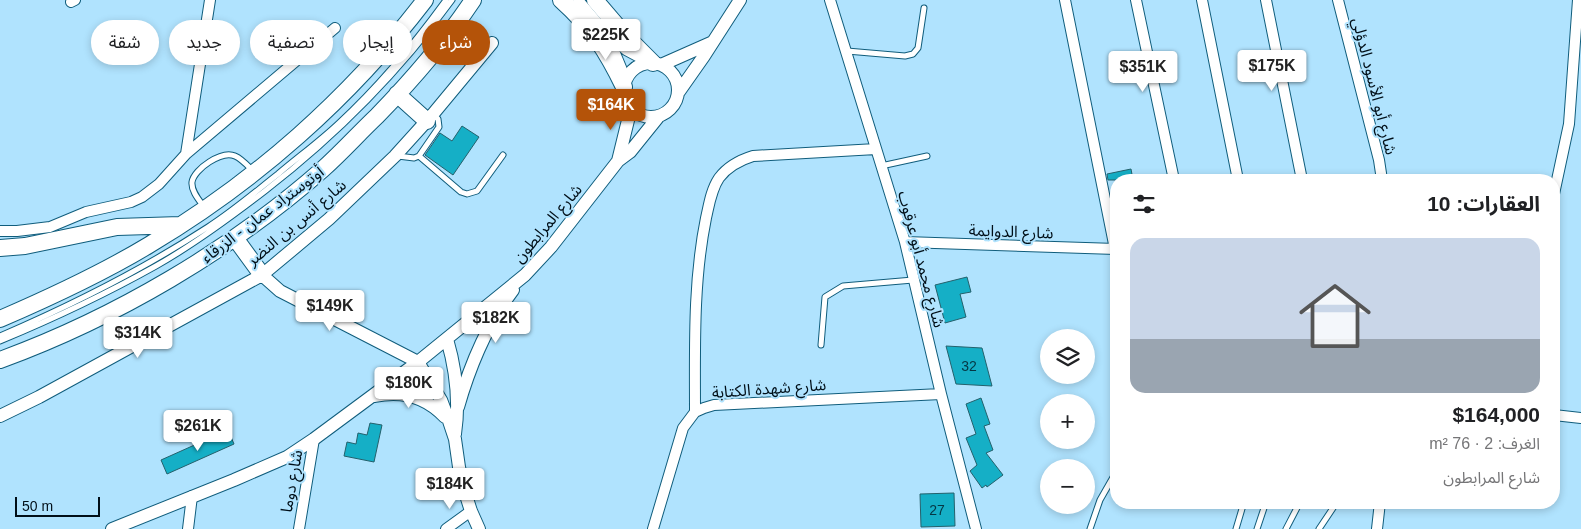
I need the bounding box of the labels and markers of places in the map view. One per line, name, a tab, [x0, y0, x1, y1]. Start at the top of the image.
pin: $225K	[571, 18, 641, 61]
pin: $175K	[1237, 49, 1307, 92]
pin: $351K	[1108, 51, 1178, 93]
pin: $164K	[576, 88, 646, 131]
pin: $149K	[295, 290, 365, 332]
pin: $182K	[461, 302, 531, 344]
pin: $314K	[103, 316, 173, 359]
pin: $180K	[374, 366, 444, 409]
pin: $261K	[163, 410, 233, 452]
pin: $184K	[415, 468, 485, 510]

